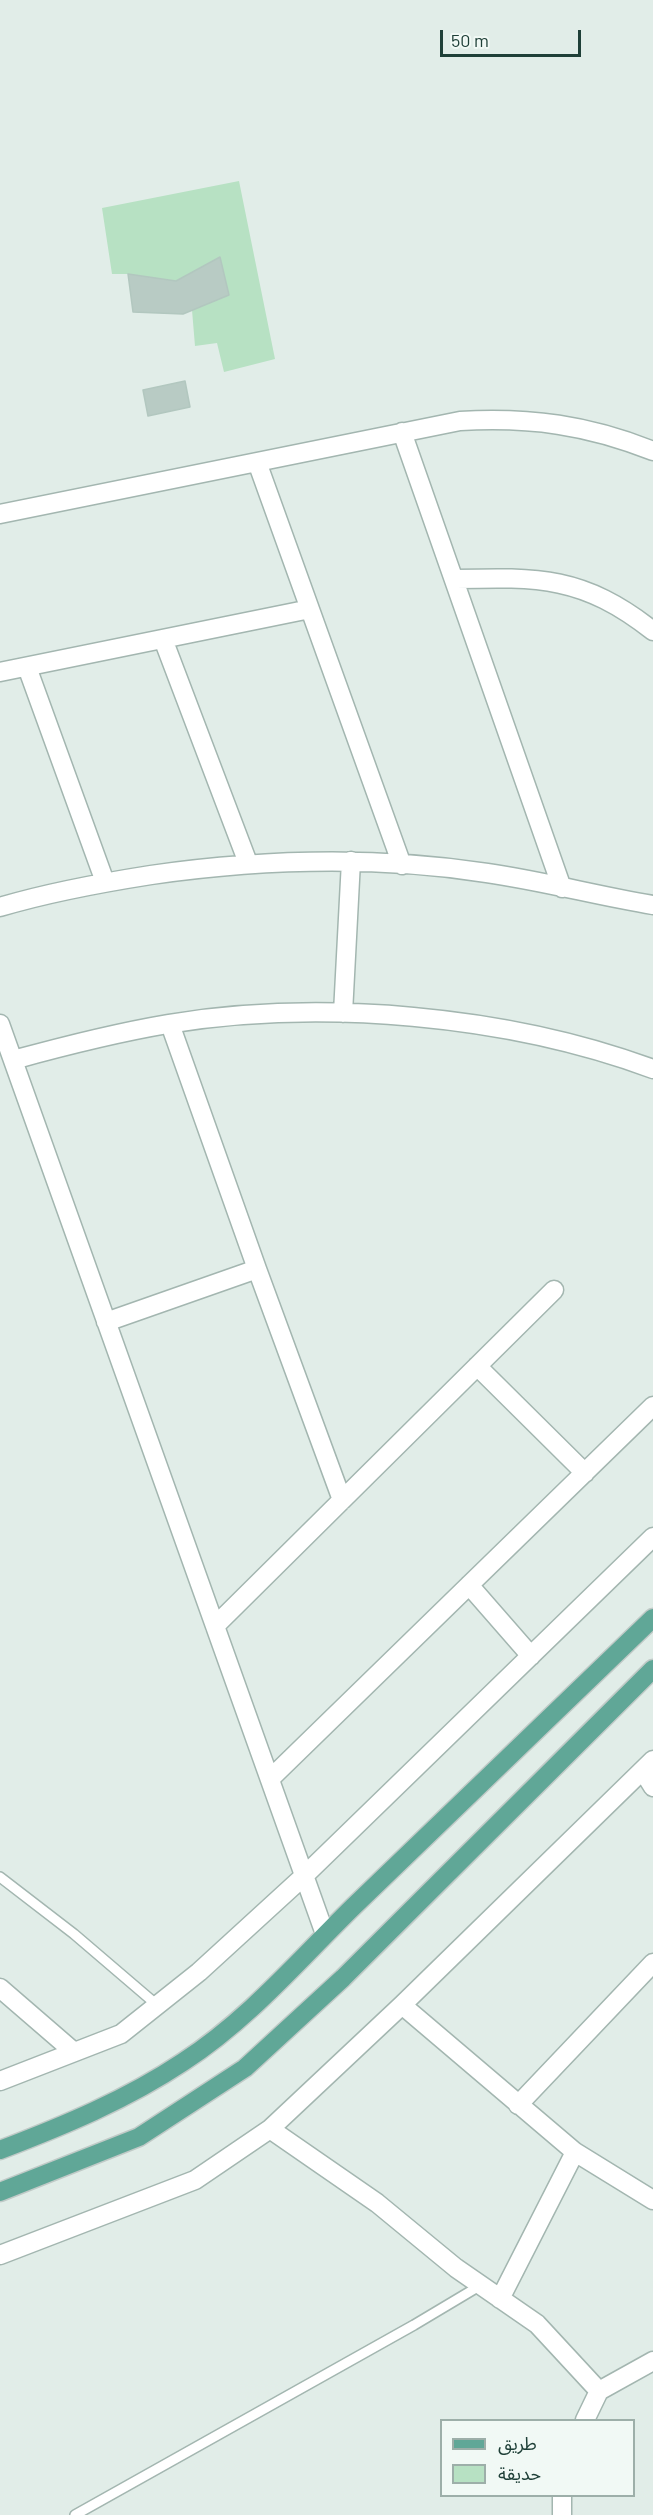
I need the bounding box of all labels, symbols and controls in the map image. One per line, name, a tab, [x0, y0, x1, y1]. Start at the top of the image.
scale bar	[443, 18, 584, 56]
text: 50 m	[451, 29, 489, 51]
legend	[440, 2419, 635, 2497]
text: طريق	[498, 2432, 537, 2454]
text: حديقة	[498, 2462, 541, 2484]

